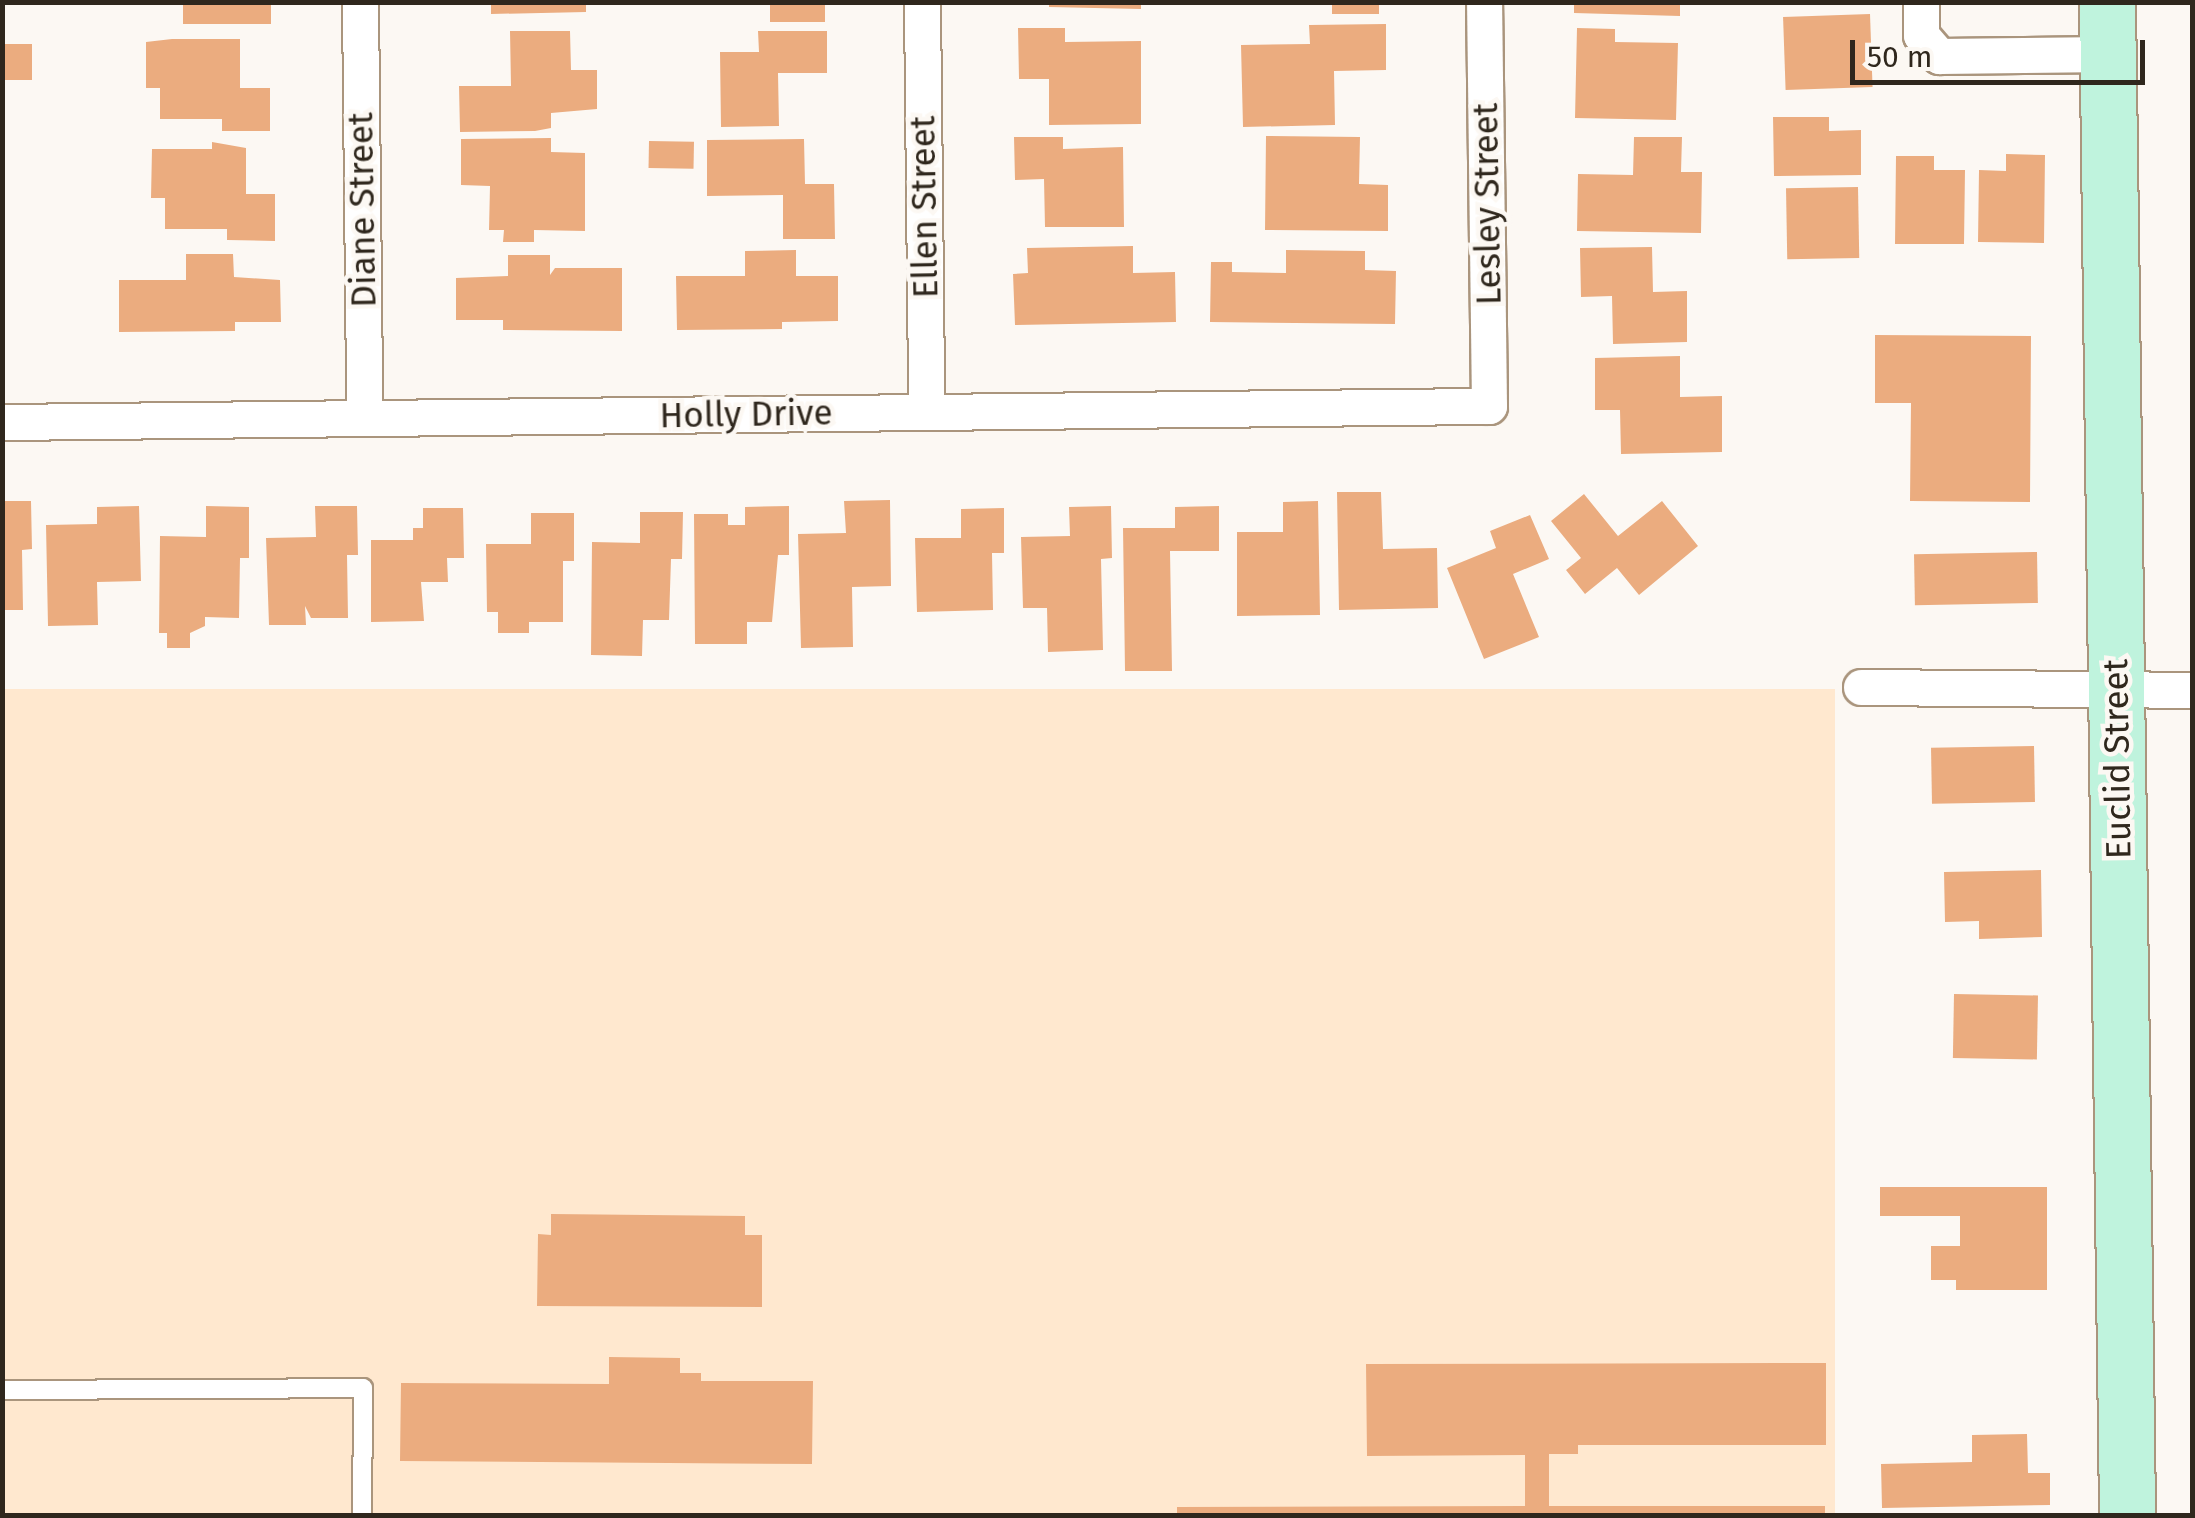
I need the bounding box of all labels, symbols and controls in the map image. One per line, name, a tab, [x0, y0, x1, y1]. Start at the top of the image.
scale bar	[1855, 20, 2150, 82]
text: 50 m	[1867, 39, 1932, 75]
street label: Lesley Street	[1464, 102, 1510, 306]
street label: Diane Street	[339, 112, 385, 308]
street label: Ellen Street	[901, 115, 947, 299]
street label: Holly Drive	[659, 391, 833, 437]
street label: Euclid Street	[2094, 658, 2140, 860]

